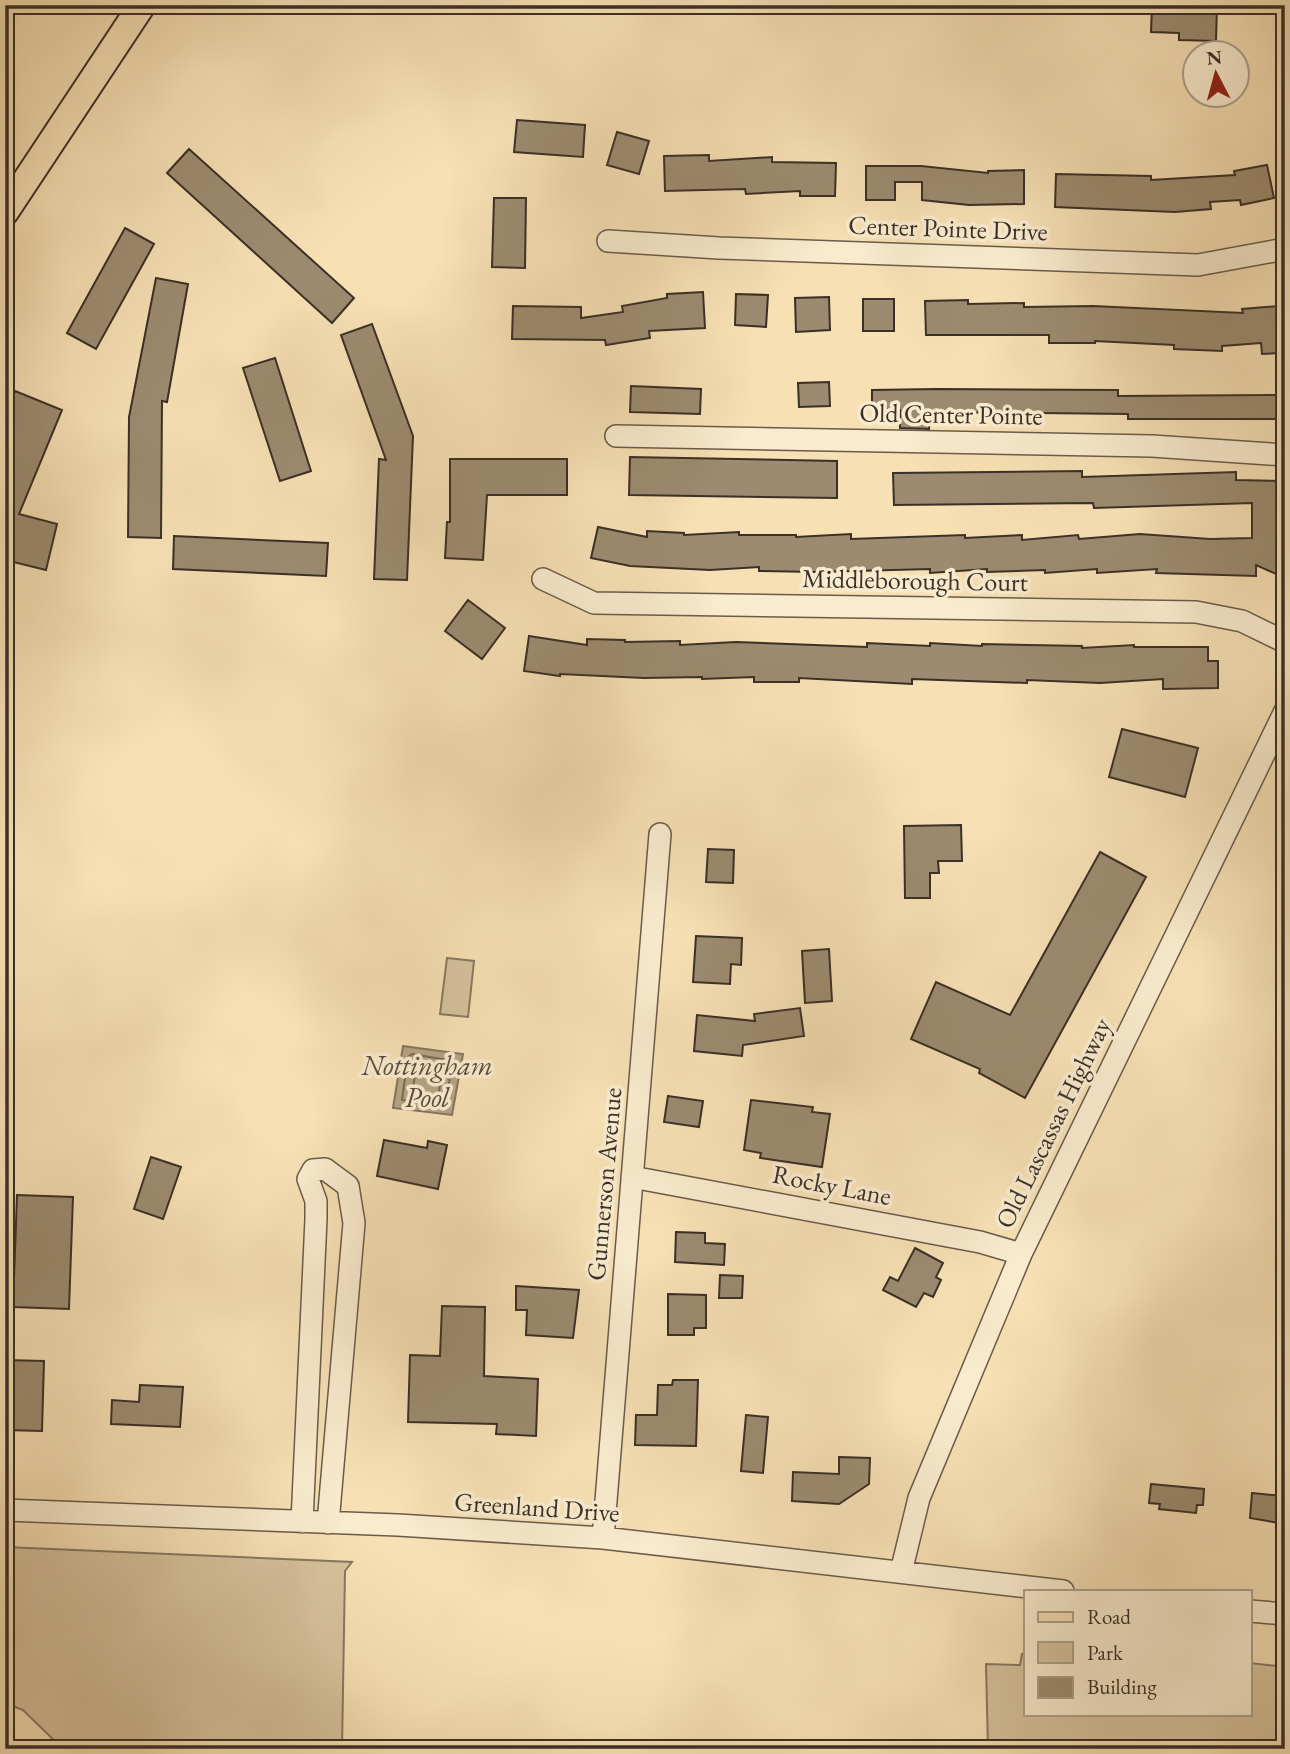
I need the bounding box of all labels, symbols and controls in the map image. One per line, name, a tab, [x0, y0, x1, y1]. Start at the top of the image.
north arrow	[1182, 38, 1252, 108]
text: N	[1205, 44, 1224, 71]
street label: Center Pointe Drive	[848, 208, 1048, 248]
street label: Old Center Pointe	[859, 395, 1043, 433]
street label: Middleborough Court	[802, 561, 1028, 599]
street label: Old Lascassas Highway	[987, 1012, 1119, 1234]
water label: Nottingham Pool	[360, 1047, 493, 1115]
street label: Gunnerson Avenue	[579, 1086, 629, 1282]
street label: Rocky Lane	[770, 1157, 894, 1213]
street label: Greenland Drive	[453, 1484, 621, 1530]
legend	[1024, 1590, 1252, 1716]
text: Road	[1087, 1603, 1131, 1630]
text: Park	[1087, 1639, 1124, 1666]
text: Building	[1087, 1673, 1157, 1700]

